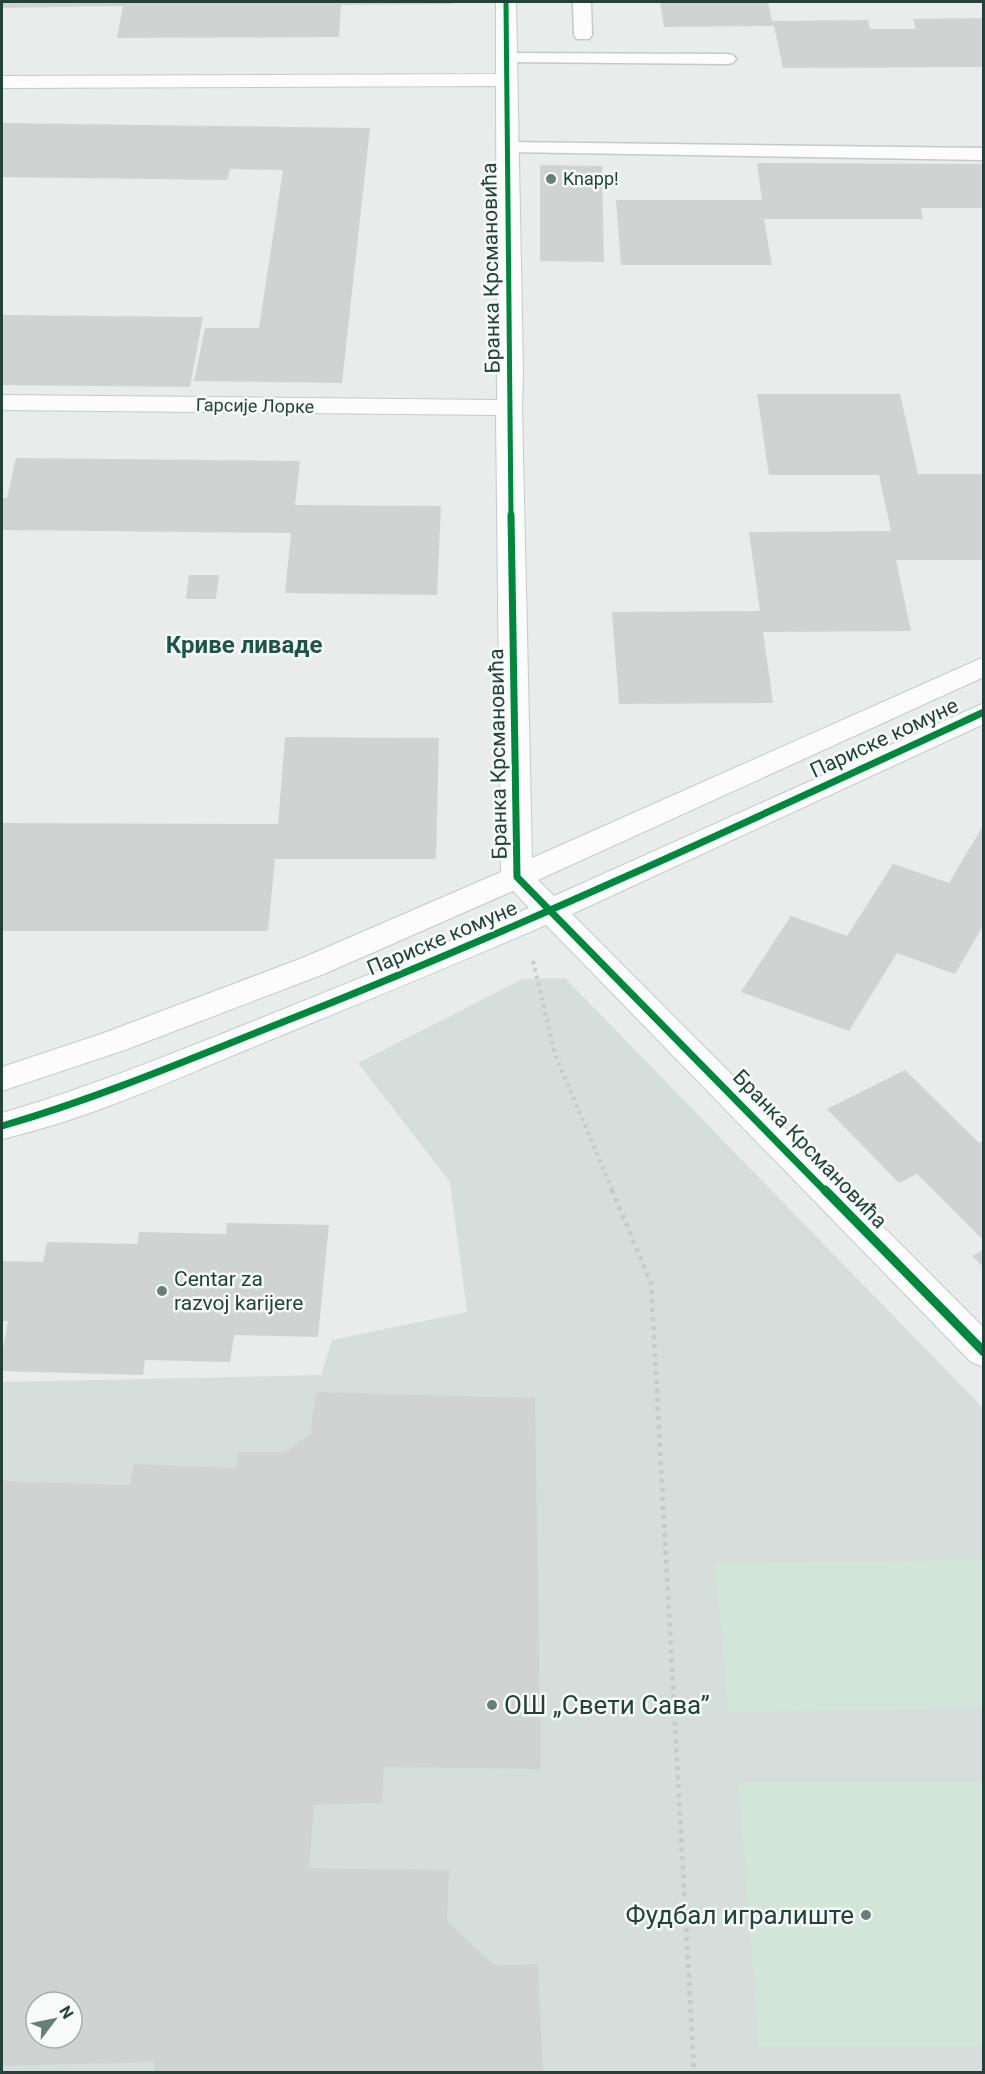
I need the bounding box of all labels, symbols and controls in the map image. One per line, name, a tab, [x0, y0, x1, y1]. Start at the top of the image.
street label: Бранка Крсмановића	[477, 162, 505, 374]
place label: Knapp!	[563, 168, 619, 189]
marker: Knapp!	[544, 172, 558, 186]
street label: Гарсије Лорке	[196, 394, 314, 417]
district label: Криве ливаде	[166, 631, 322, 659]
street label: Бранка Крсмановића	[484, 648, 512, 860]
street label: Париске комуне	[806, 693, 962, 783]
street label: Париске комуне	[363, 896, 521, 980]
street label: Бранка Крсмановића	[728, 1065, 892, 1233]
place label: Centar za razvoj karijere	[174, 1267, 303, 1315]
marker: Centar za razvoj karijere	[155, 1284, 169, 1298]
place label: ОШ „Свети Сава”	[504, 1690, 710, 1720]
marker: ОШ „Свети Сава”	[485, 1698, 499, 1712]
place label: Фудбал игралиште	[626, 1900, 854, 1930]
marker: Фудбал игралиште	[859, 1908, 873, 1922]
north arrow	[24, 1990, 84, 2050]
text: N	[55, 2002, 77, 2022]

